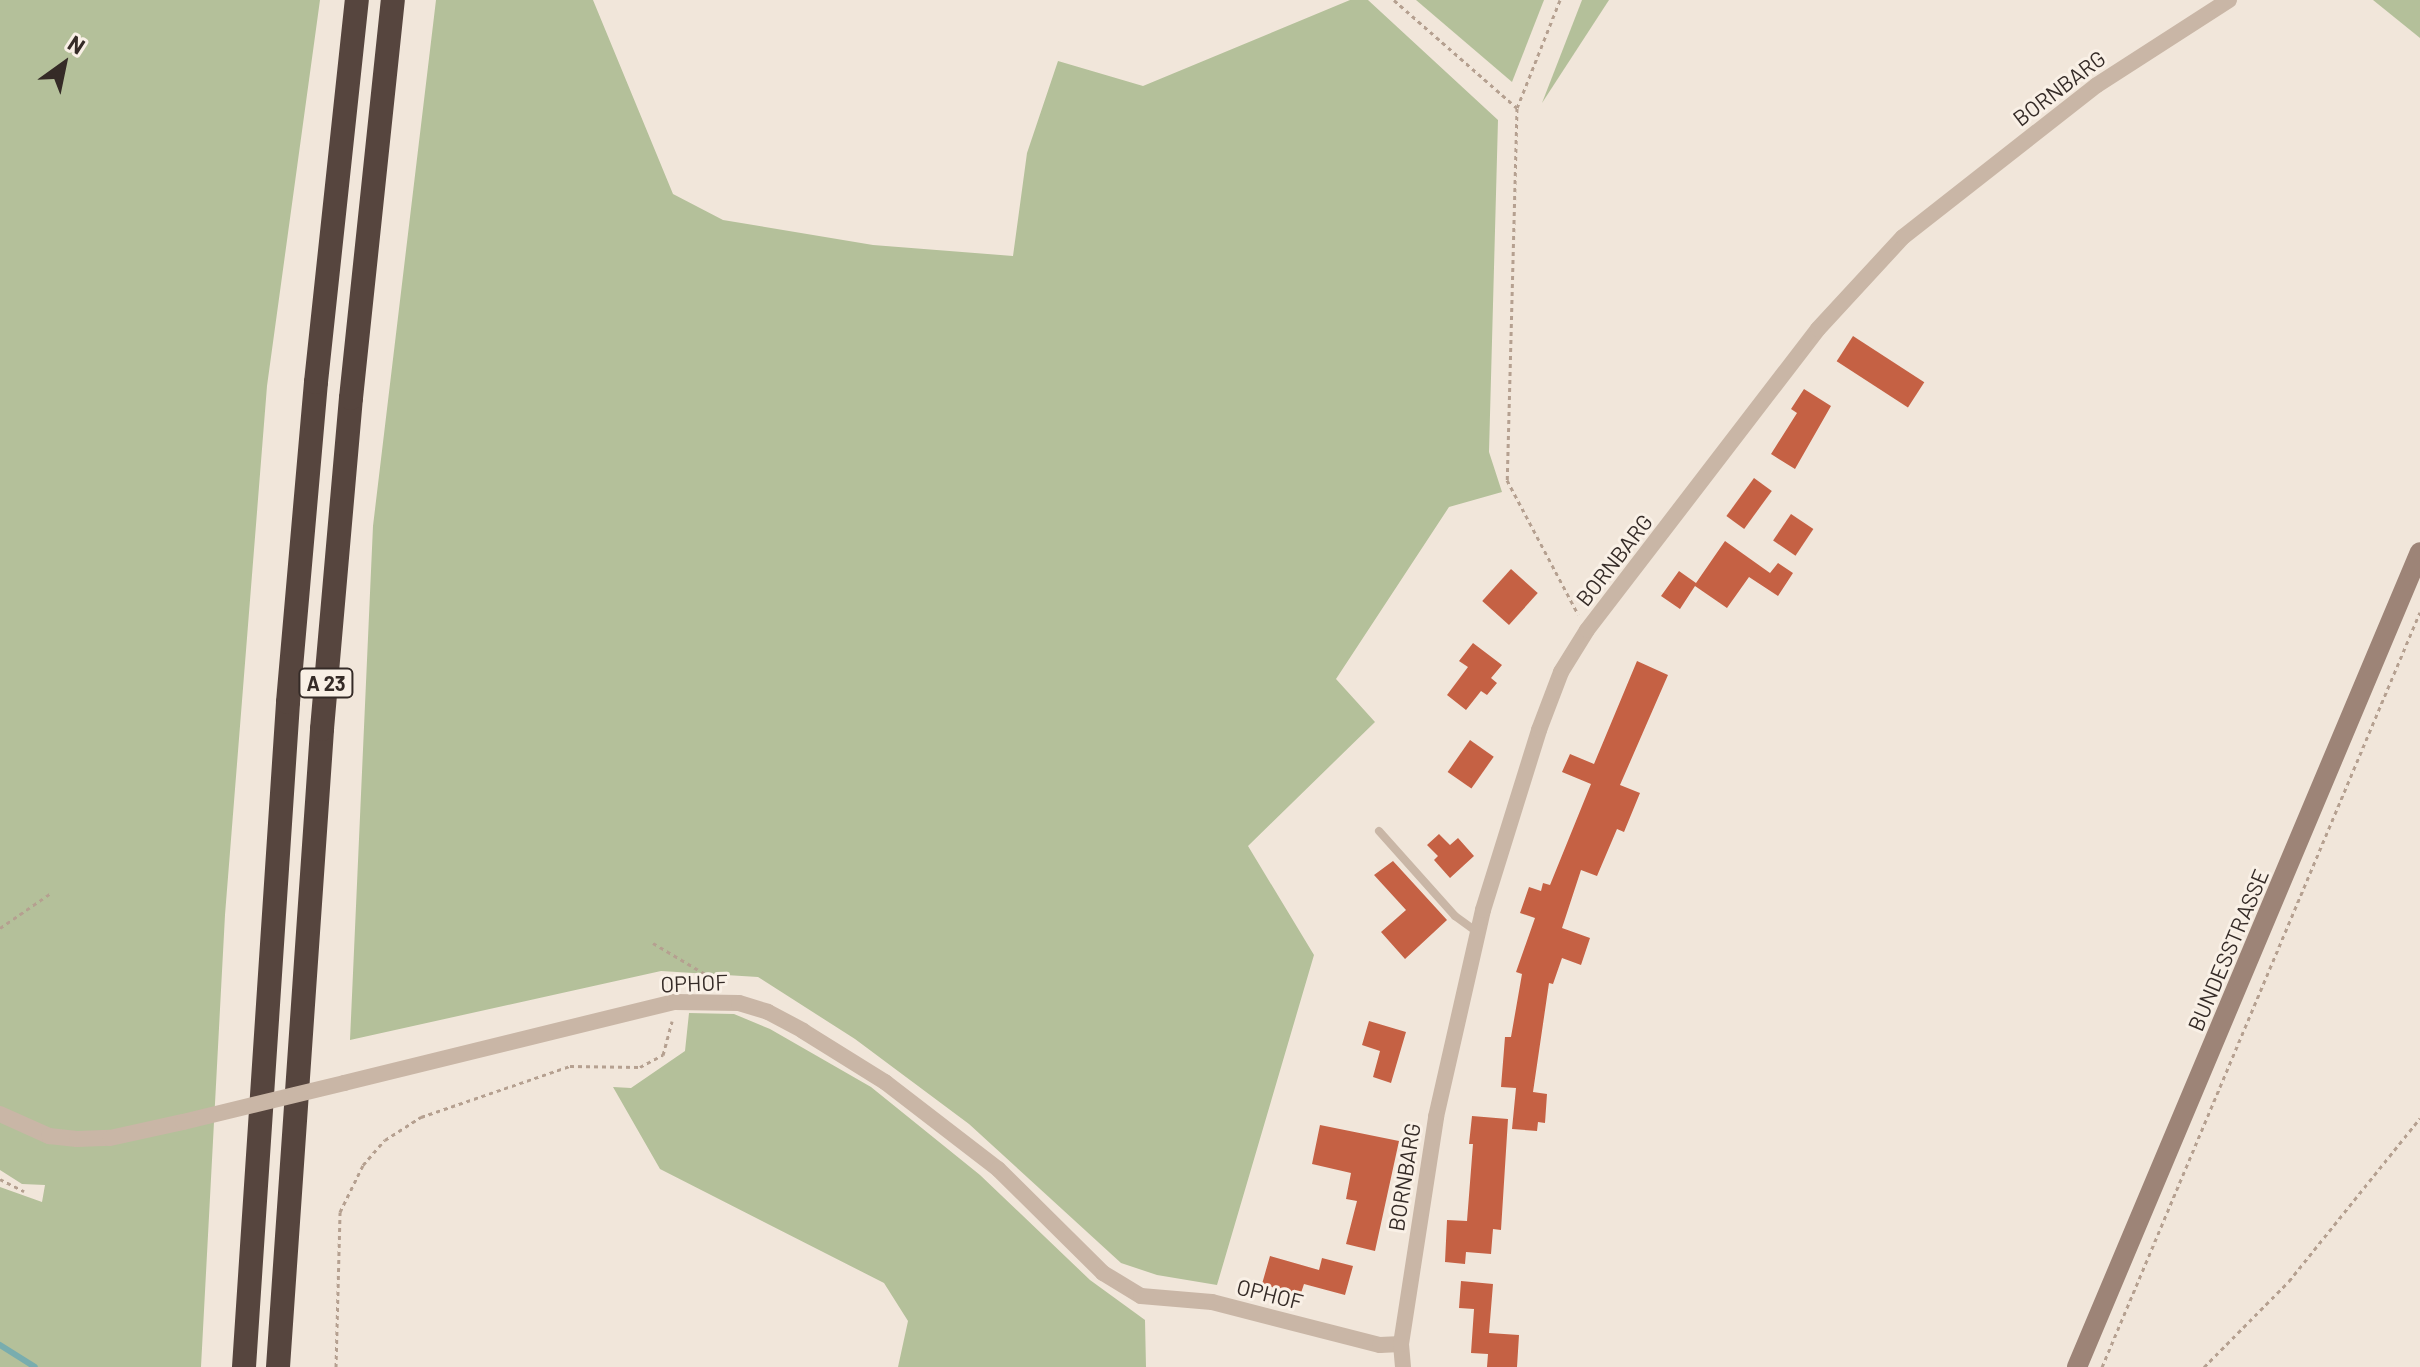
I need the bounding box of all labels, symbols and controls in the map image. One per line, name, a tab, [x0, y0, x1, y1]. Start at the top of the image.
north arrow	[24, 24, 104, 104]
text: N	[64, 29, 90, 59]
street label: BORNBARG	[2008, 45, 2110, 131]
street label: BORNBARG	[1570, 509, 1658, 611]
road number: A 23	[298, 667, 354, 699]
street label: BUNDESSTRASSE	[2182, 865, 2274, 1035]
street label: OPHOF	[660, 969, 728, 997]
street label: BORNBARG	[1382, 1121, 1426, 1233]
street label: OPHOF	[1234, 1273, 1306, 1315]

